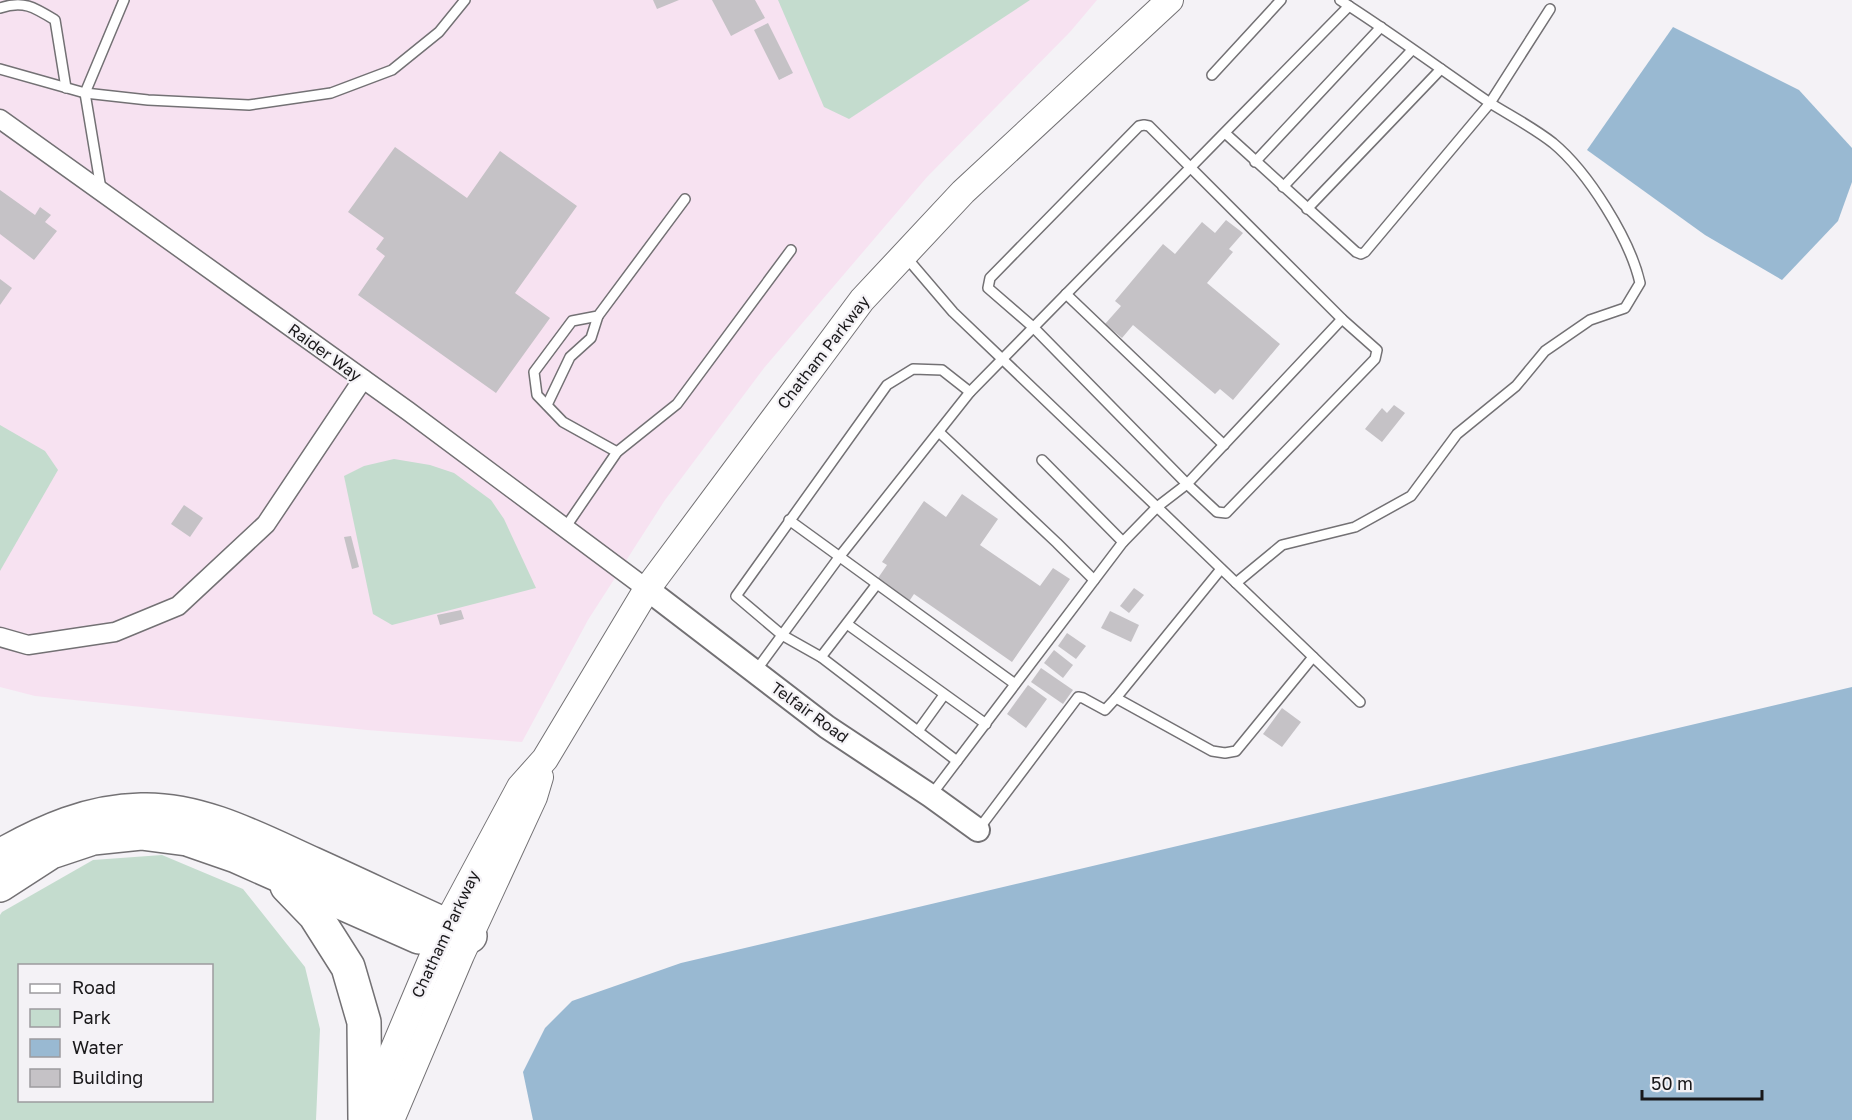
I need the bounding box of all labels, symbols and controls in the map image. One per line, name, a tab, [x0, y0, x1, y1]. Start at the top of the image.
street label: Chatham Parkway	[773, 291, 873, 413]
street label: Raider Way	[284, 319, 366, 385]
street label: Telfair Road	[767, 677, 853, 747]
street label: Chatham Parkway	[407, 867, 483, 1001]
legend	[18, 964, 213, 1102]
text: Road	[72, 976, 116, 998]
text: Park	[72, 1006, 111, 1028]
text: Water	[72, 1036, 123, 1058]
scale bar	[1642, 1063, 1762, 1101]
text: Building	[72, 1066, 143, 1088]
text: 50 m	[1651, 1072, 1693, 1094]

